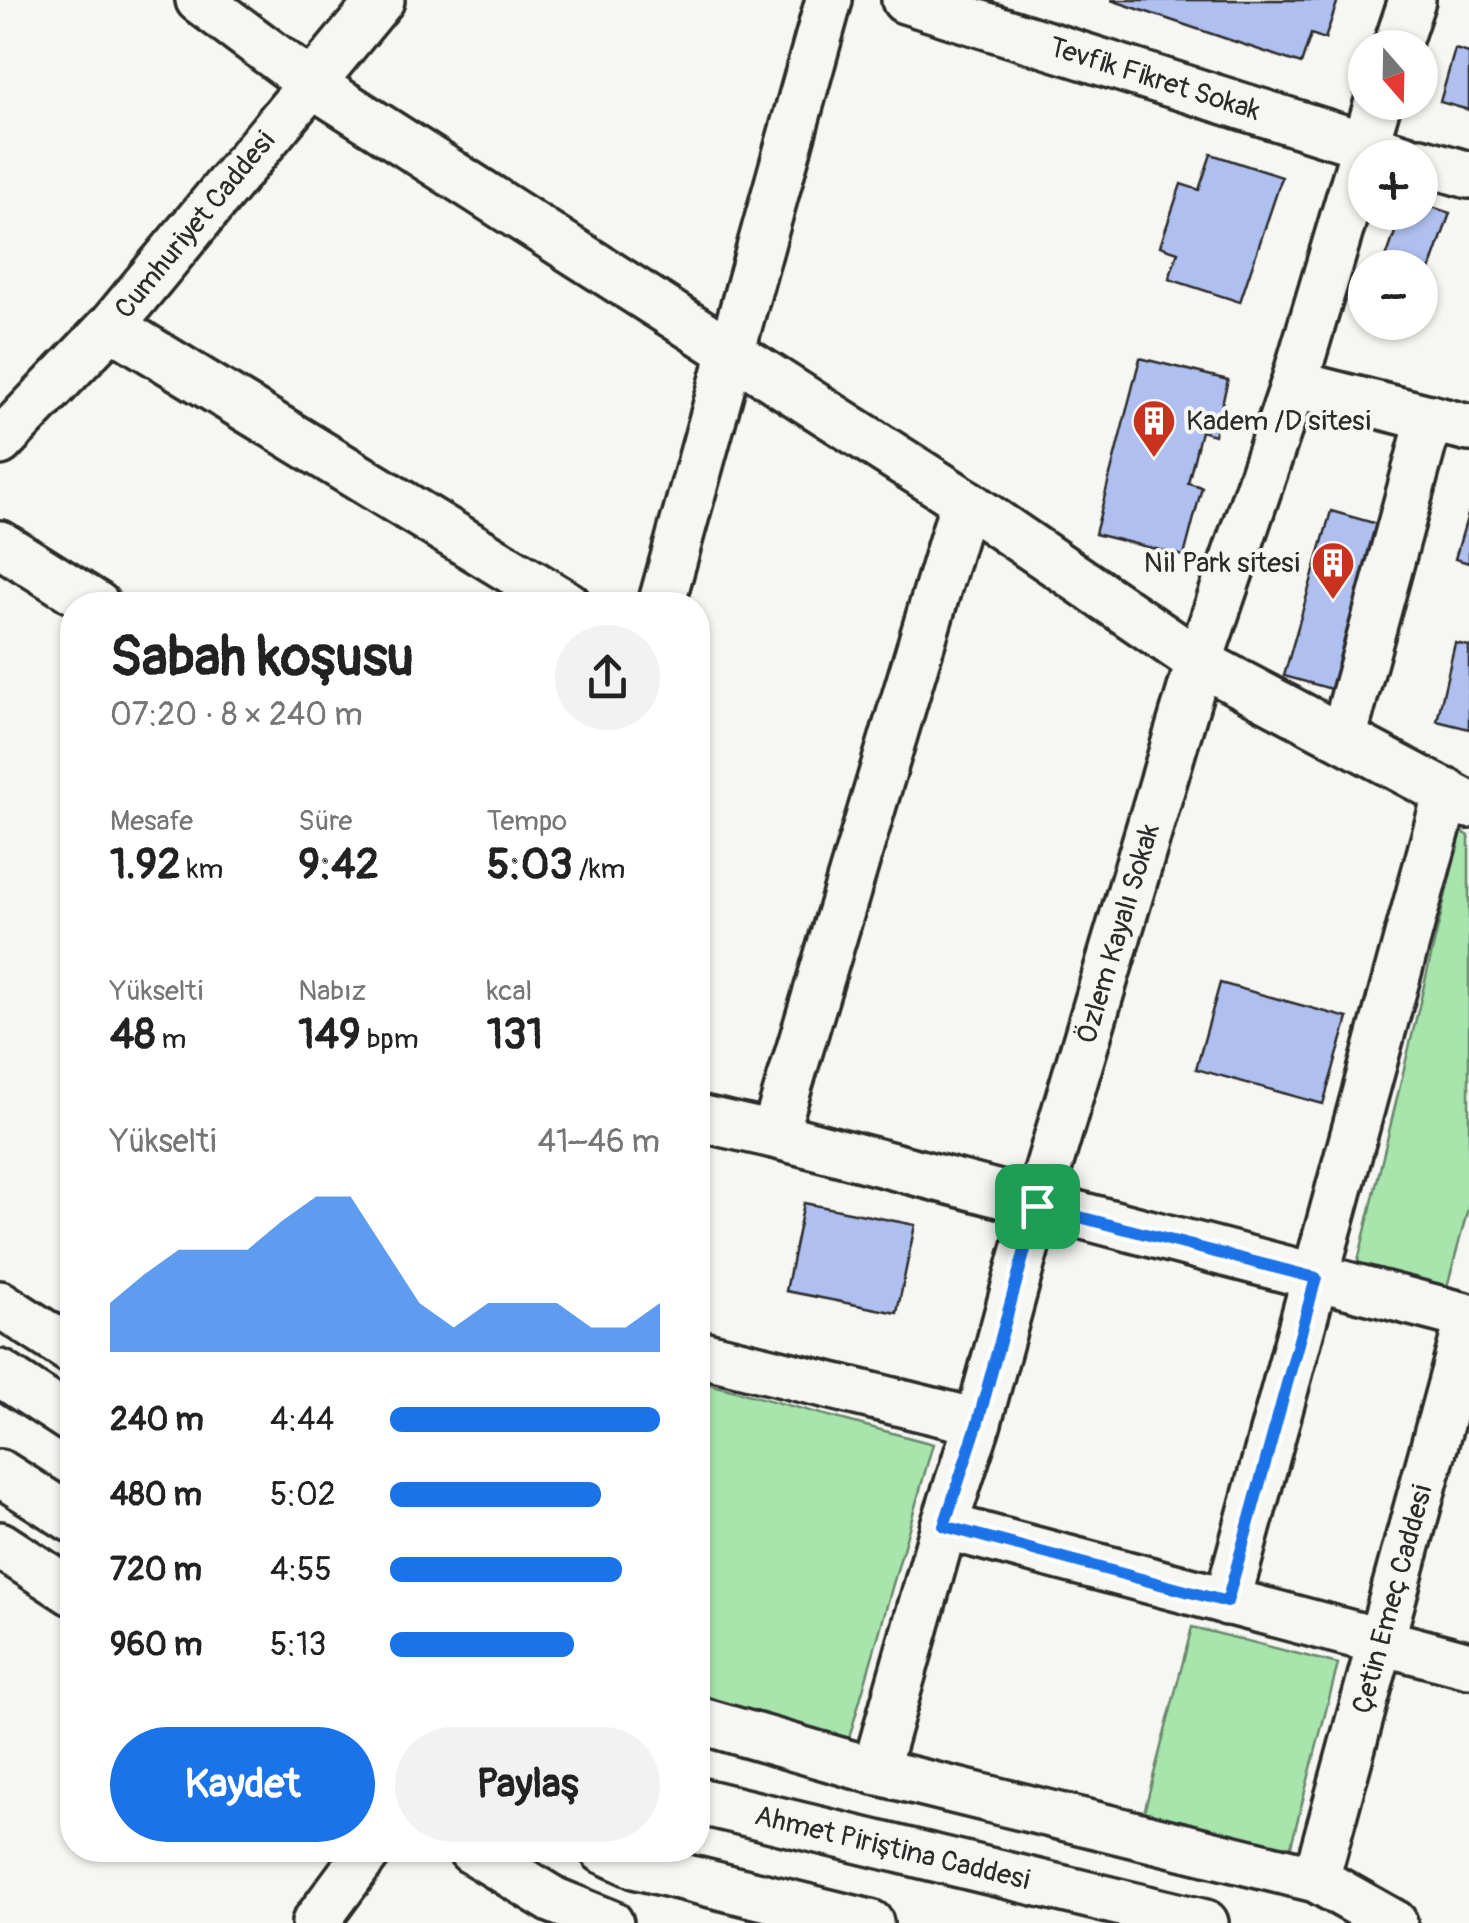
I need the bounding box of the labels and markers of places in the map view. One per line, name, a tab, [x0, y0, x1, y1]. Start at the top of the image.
building icon: Kadem /D sitesi	[1131, 398, 1177, 459]
place label: Kadem /D sitesi	[1186, 404, 1371, 439]
building icon: Nil Park sitesi	[1310, 540, 1356, 601]
place label: Nil Park sitesi	[1144, 546, 1300, 581]
pin	[995, 1164, 1080, 1249]

